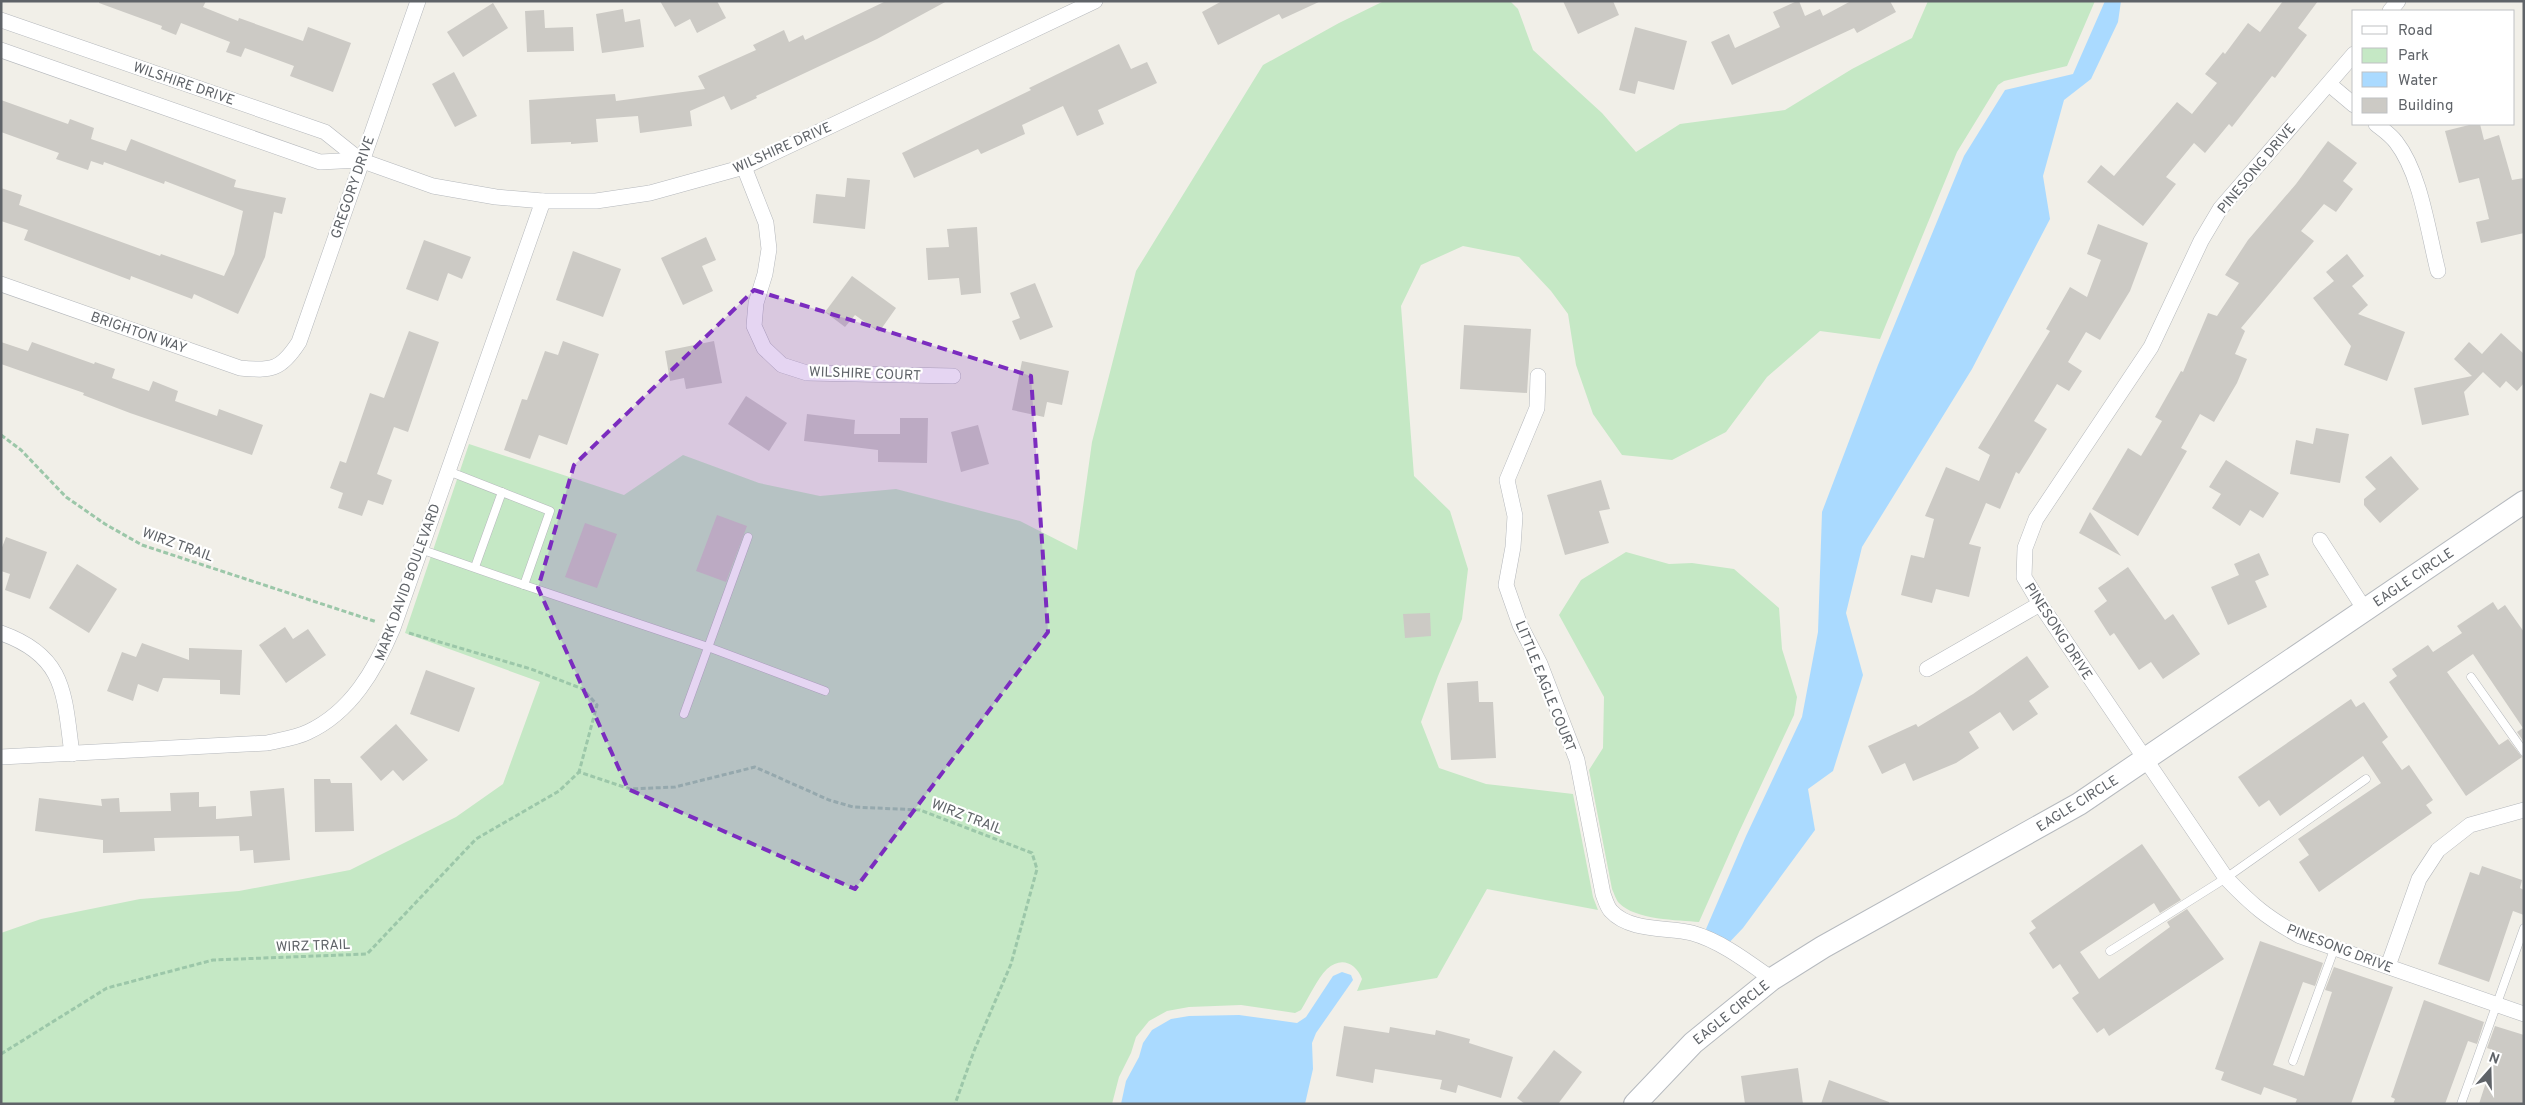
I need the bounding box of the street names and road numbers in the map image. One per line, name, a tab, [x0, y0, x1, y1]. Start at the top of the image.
street label: WILSHIRE DRIVE	[131, 59, 236, 110]
street label: WILSHIRE DRIVE	[731, 119, 835, 178]
street label: PINESONG DRIVE	[2215, 121, 2300, 217]
street label: GREGORY DRIVE	[328, 134, 379, 241]
street label: BRIGHTON WAY	[88, 309, 189, 358]
street label: WILSHIRE COURT	[809, 364, 921, 385]
street label: MARK DAVID BOULEVARD	[372, 502, 445, 663]
street label: WIRZ TRAIL	[140, 525, 216, 566]
street label: EAGLE CIRCLE	[2370, 545, 2457, 611]
street label: PINESONG DRIVE	[2020, 580, 2095, 683]
street label: LITTLE EAGLE COURT	[1511, 618, 1579, 755]
street label: EAGLE CIRCLE	[2034, 772, 2122, 836]
street label: WIRZ TRAIL	[929, 796, 1004, 839]
street label: PINESONG DRIVE	[2284, 921, 2395, 977]
street label: WIRZ TRAIL	[275, 937, 351, 956]
street label: EAGLE CIRCLE	[1690, 977, 1774, 1049]

